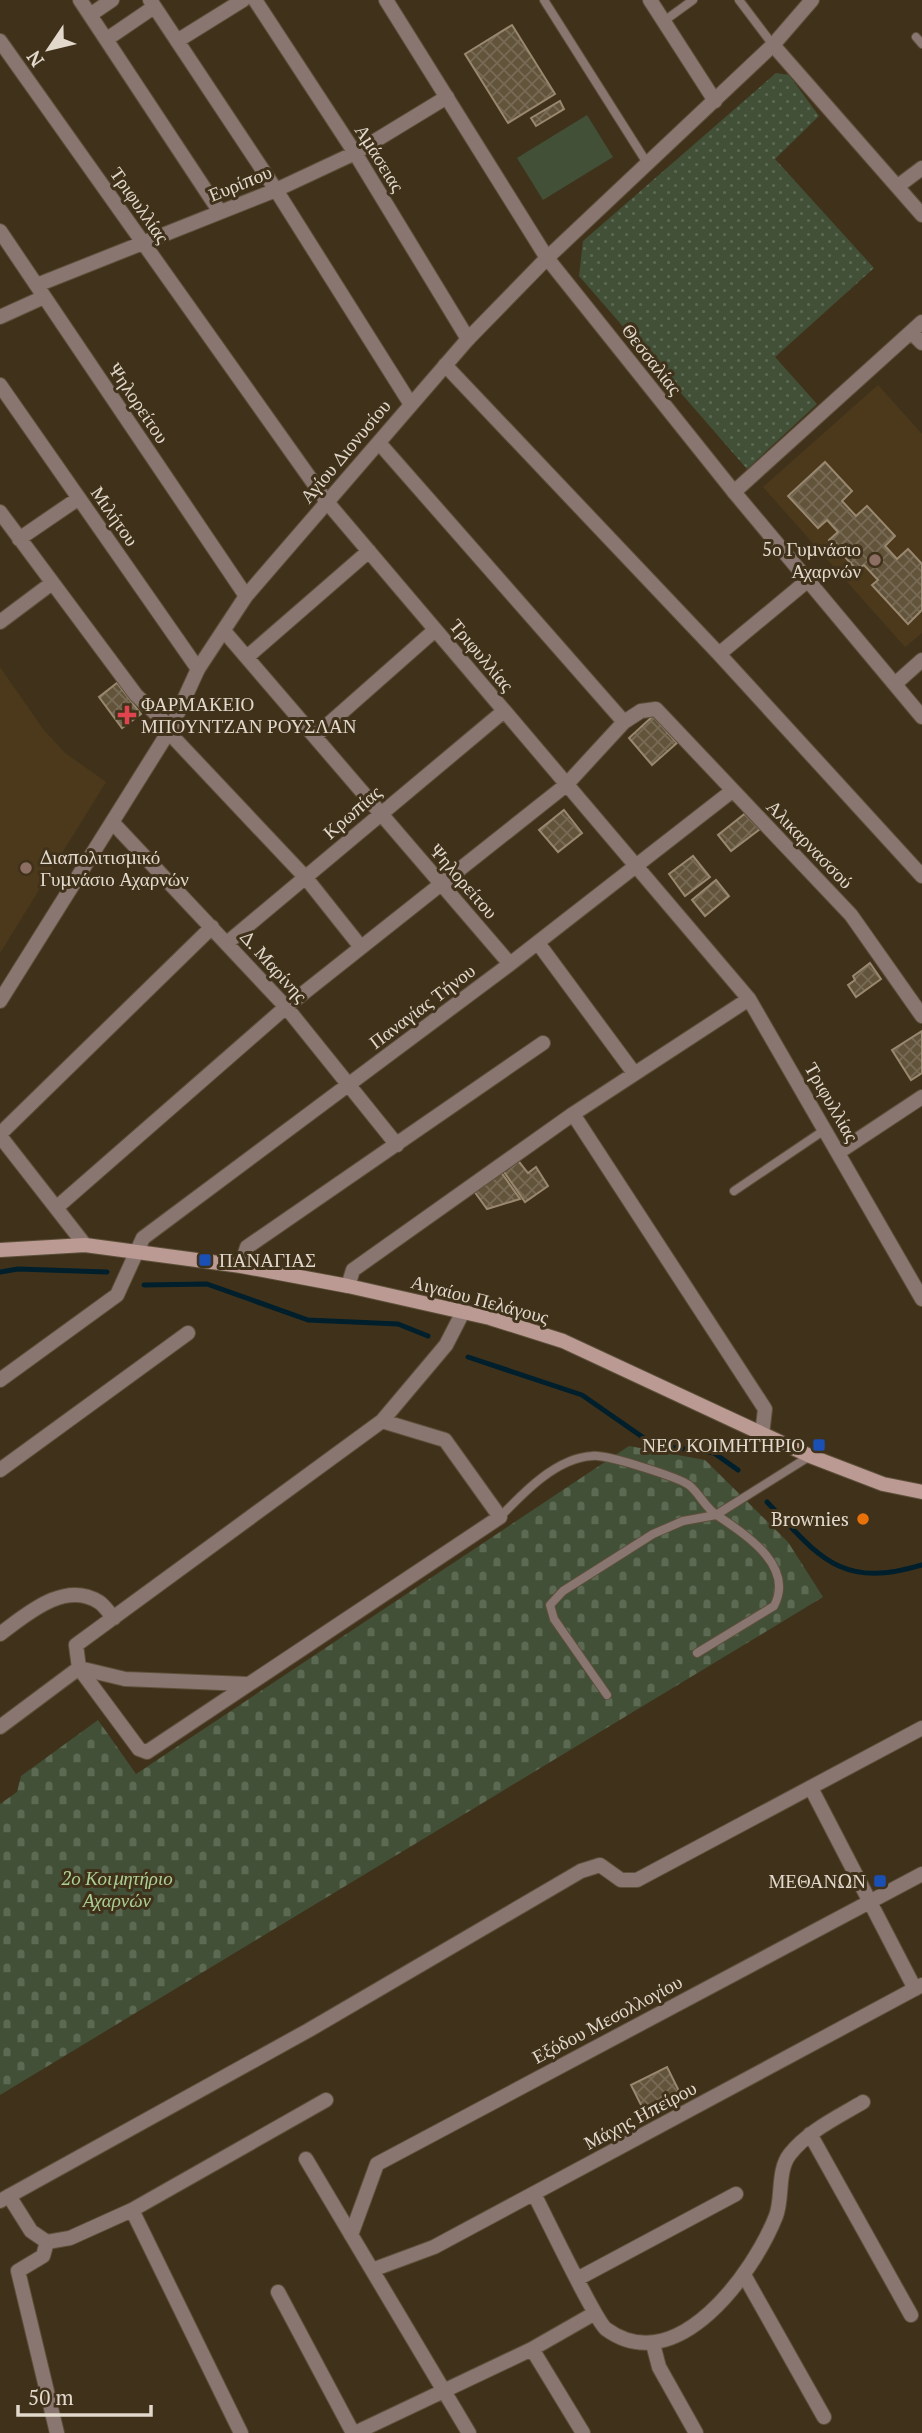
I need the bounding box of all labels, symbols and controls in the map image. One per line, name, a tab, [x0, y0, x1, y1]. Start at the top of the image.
north arrow	[14, 14, 84, 84]
text: N	[20, 45, 49, 72]
street label: Αμάσειας	[350, 119, 411, 197]
street label: Ευρίπου	[204, 159, 275, 207]
street label: Τριφυλλίας	[105, 162, 176, 248]
street label: Θεσσαλίας	[617, 318, 688, 400]
street label: Ψηλορείτου	[103, 358, 175, 448]
street label: Αγίου Διονυσίου	[294, 393, 396, 508]
street label: Μιλήτου	[86, 481, 145, 551]
place label: 5ο Γυμνάσιο Αχαρνών	[762, 536, 861, 583]
marker: 5ο Γυμνάσιο Αχαρνών	[867, 552, 883, 568]
street label: Τριφυλλίας	[445, 613, 520, 697]
place label: ΦΑΡΜΑΚΕΙΟ ΜΠΟΥΝΤΖΑΝ ΡΟΥΣΛΑΝ	[141, 691, 357, 738]
marker: ΦΑΡΜΑΚΕΙΟ ΜΠΟΥΝΤΖΑΝ ΡΟΥΣΛΑΝ	[119, 707, 135, 723]
street label: Κρωπίας	[317, 779, 387, 844]
street label: Αλικαρνασσού	[762, 794, 859, 894]
street label: Ψηλορείτου	[425, 838, 504, 924]
place label: Διαπολιτισμικό Γυμνάσιο Αχαρνών	[40, 844, 189, 891]
marker: Διαπολιτισμικό Γυμνάσιο Αχαρνών	[18, 860, 34, 876]
street label: Δ. Μαρίνης	[235, 924, 314, 1007]
street label: Παναγίας Τήνου	[364, 957, 480, 1054]
street label: Τριφυλλίας	[800, 1058, 865, 1146]
place label: ΠΑΝΑΓΙΑΣ	[219, 1247, 316, 1272]
marker: ΠΑΝΑΓΙΑΣ	[197, 1252, 213, 1268]
street label: Αιγαίου Πελάγους	[409, 1268, 552, 1329]
place label: ΝΕΟ ΚΟΙΜΗΤΗΡΙΟ	[642, 1432, 805, 1457]
marker: ΝΕΟ ΚΟΙΜΗΤΗΡΙΟ	[811, 1437, 827, 1453]
place label: Brownies	[771, 1506, 849, 1531]
marker: Brownies	[855, 1511, 871, 1527]
park label: 2ο Κοιμητήριο Αχαρνών	[60, 1865, 173, 1912]
place label: ΜΕΘΑΝΩΝ	[768, 1868, 866, 1893]
marker: ΜΕΘΑΝΩΝ	[872, 1873, 888, 1889]
street label: Εξόδου Μεσολλογίου	[527, 1968, 686, 2069]
street label: Μάχης Ηπείρου	[579, 2074, 700, 2155]
scale bar	[18, 2374, 150, 2418]
text: 50 m	[28, 2383, 74, 2411]

